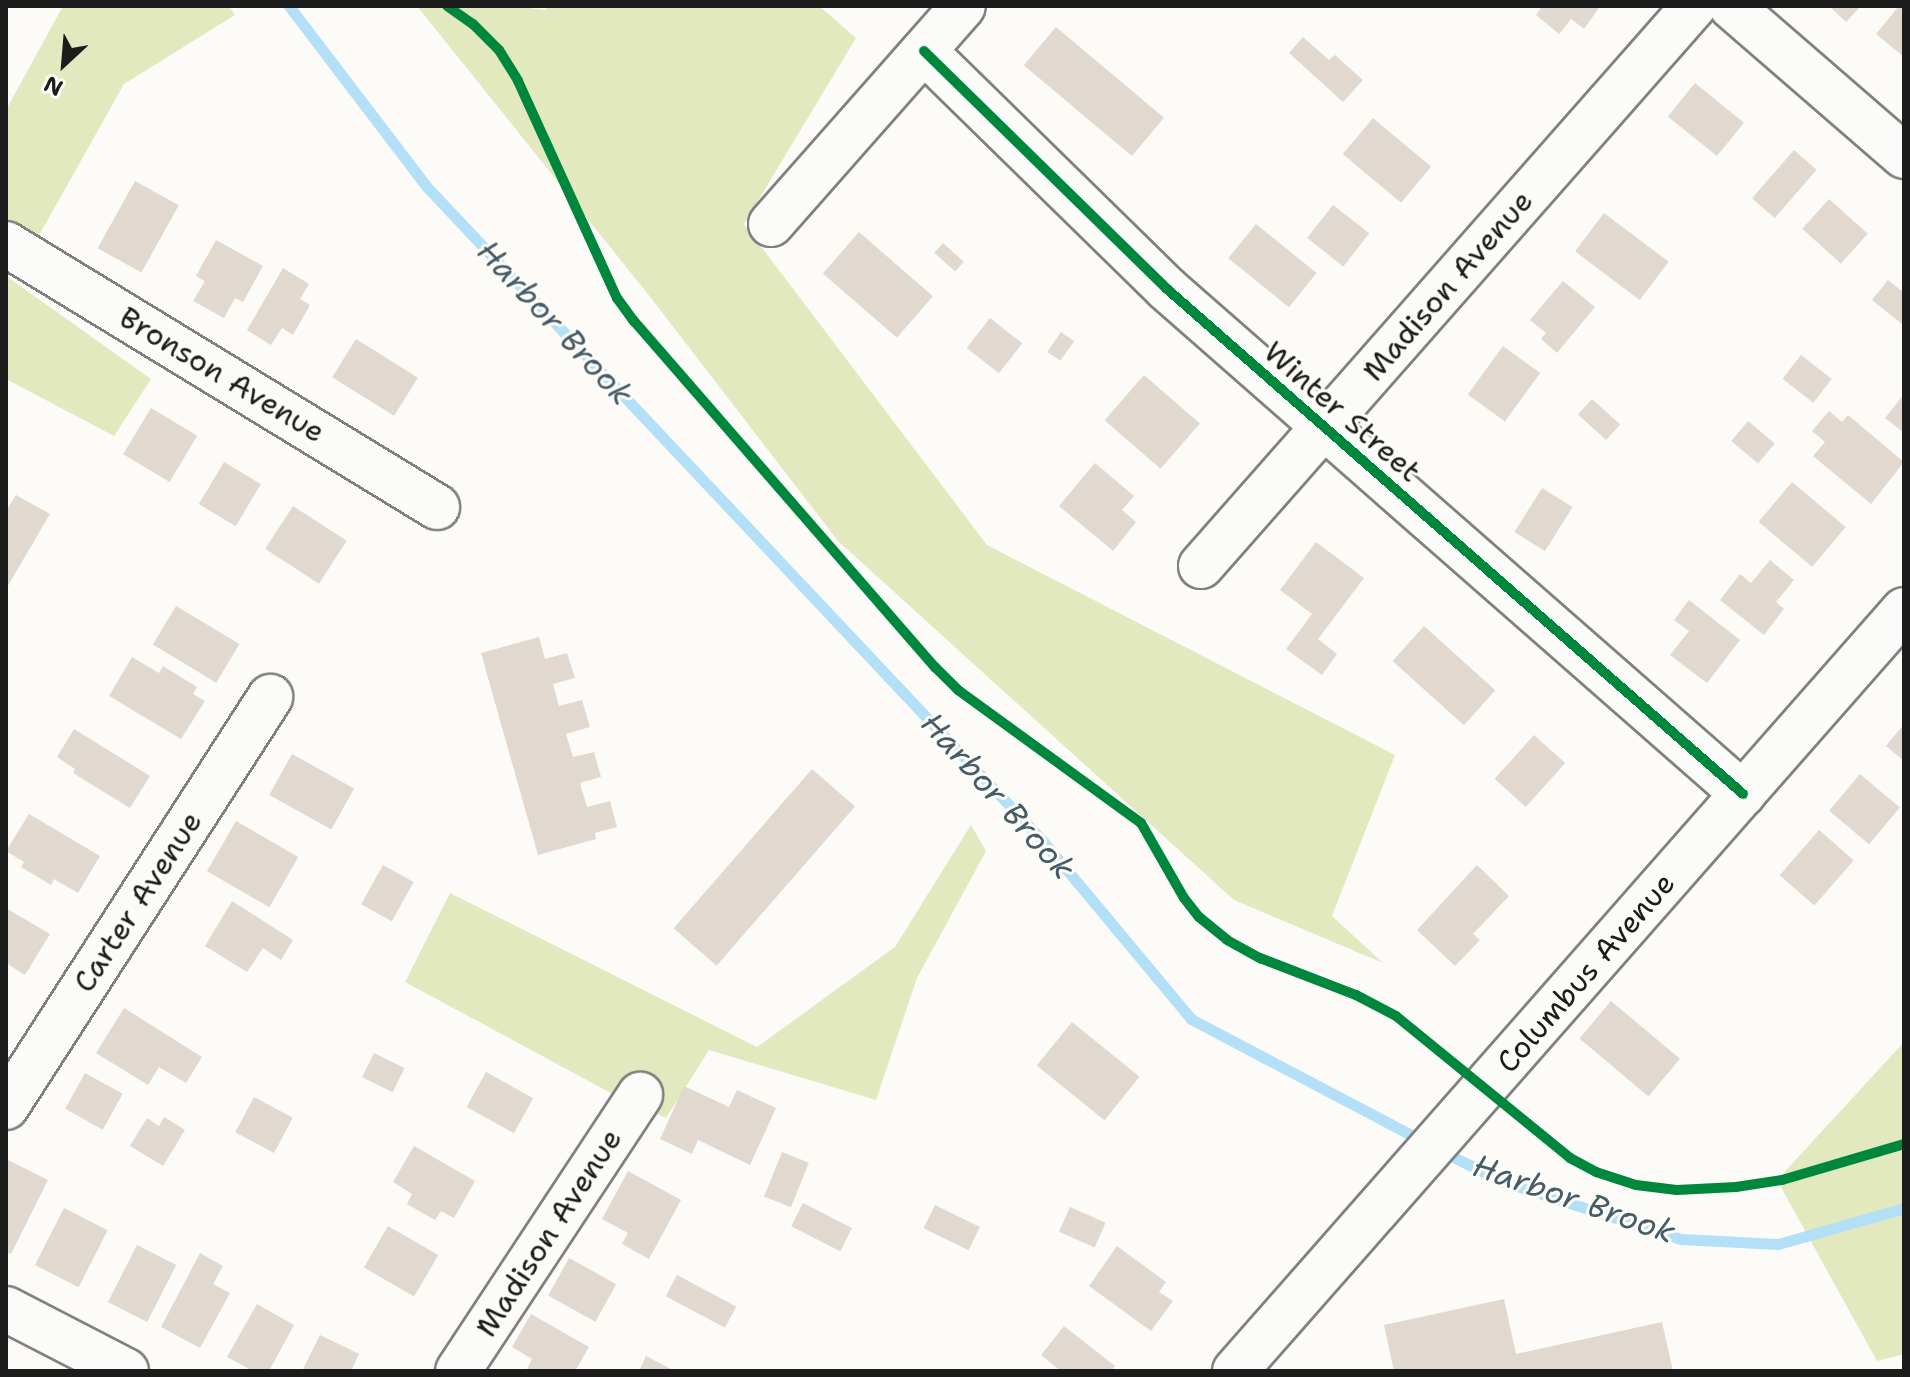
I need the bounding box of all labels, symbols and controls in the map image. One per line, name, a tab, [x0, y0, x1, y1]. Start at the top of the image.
north arrow	[24, 24, 104, 104]
text: N	[39, 69, 67, 103]
street label: Madison Avenue	[1355, 183, 1541, 389]
water label: Harbor Brook	[469, 233, 641, 413]
street label: Bronson Avenue	[113, 299, 331, 451]
street label: Winter Street	[1256, 334, 1428, 490]
water label: Harbor Brook	[913, 705, 1083, 887]
street label: Carter Avenue	[66, 805, 210, 999]
street label: Columbus Avenue	[1489, 866, 1683, 1080]
street label: Madison Avenue	[468, 1122, 630, 1344]
water label: Harbor Brook	[1468, 1146, 1680, 1252]

